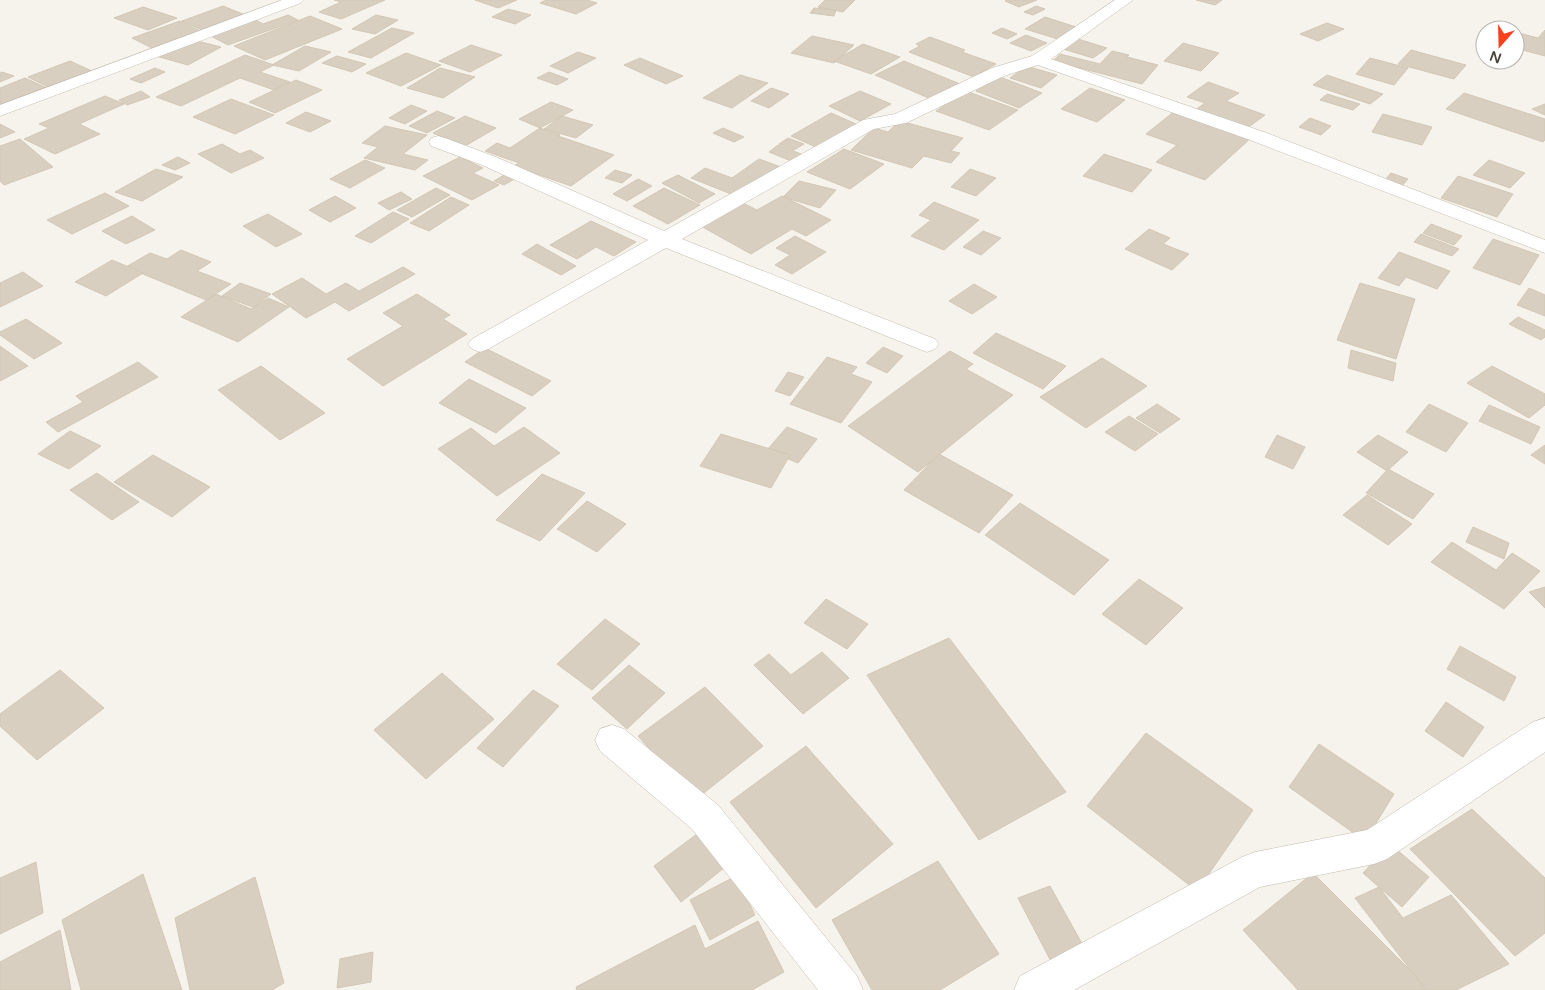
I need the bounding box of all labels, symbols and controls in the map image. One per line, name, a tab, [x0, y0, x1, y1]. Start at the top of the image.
north arrow	[1475, 20, 1525, 70]
text: N	[1488, 47, 1504, 67]

